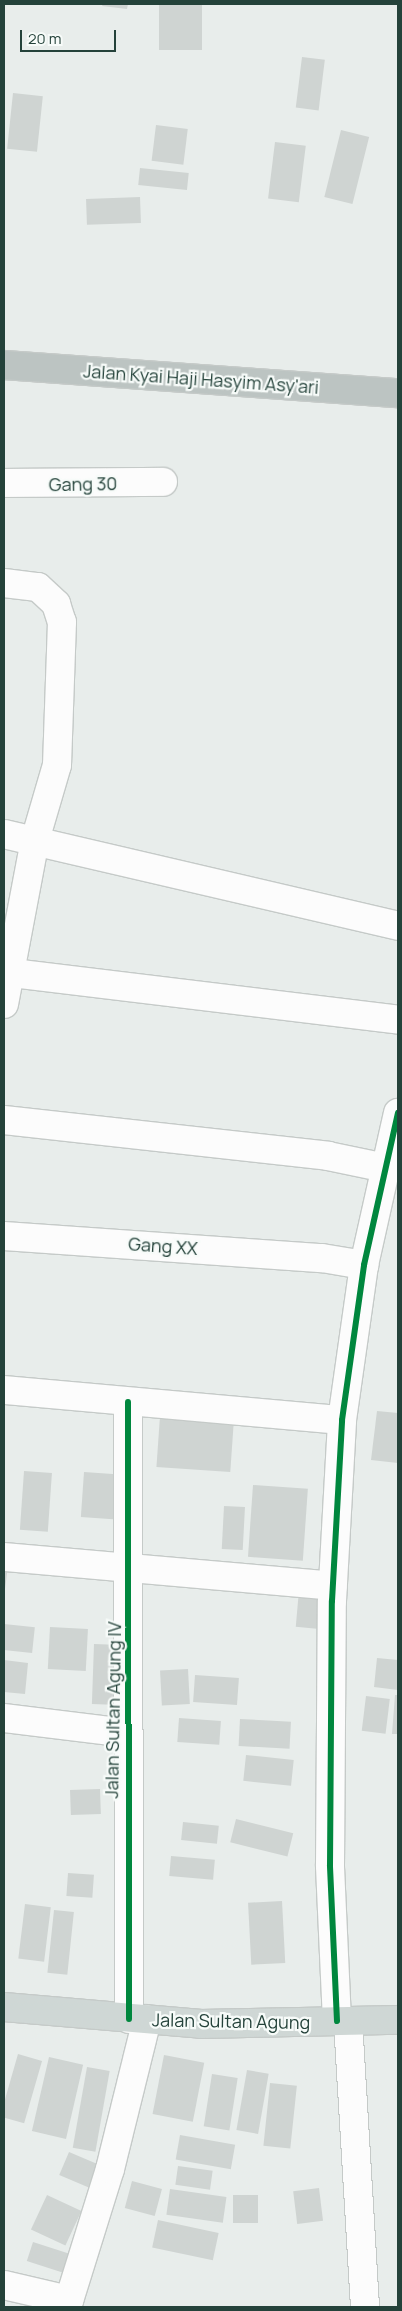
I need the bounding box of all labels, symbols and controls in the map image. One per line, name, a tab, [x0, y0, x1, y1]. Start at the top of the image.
scale bar	[22, 20, 119, 52]
text: 20 m	[28, 28, 61, 49]
street label: Jalan Kyai Haji Hasyim Asy'ari	[82, 360, 320, 398]
street label: Gang 30	[49, 473, 117, 495]
street label: Gang XX	[128, 1233, 198, 1259]
street label: Jalan Sultan Agung IV	[101, 1621, 125, 1799]
street label: Jalan Sultan Agung	[152, 2009, 310, 2033]

